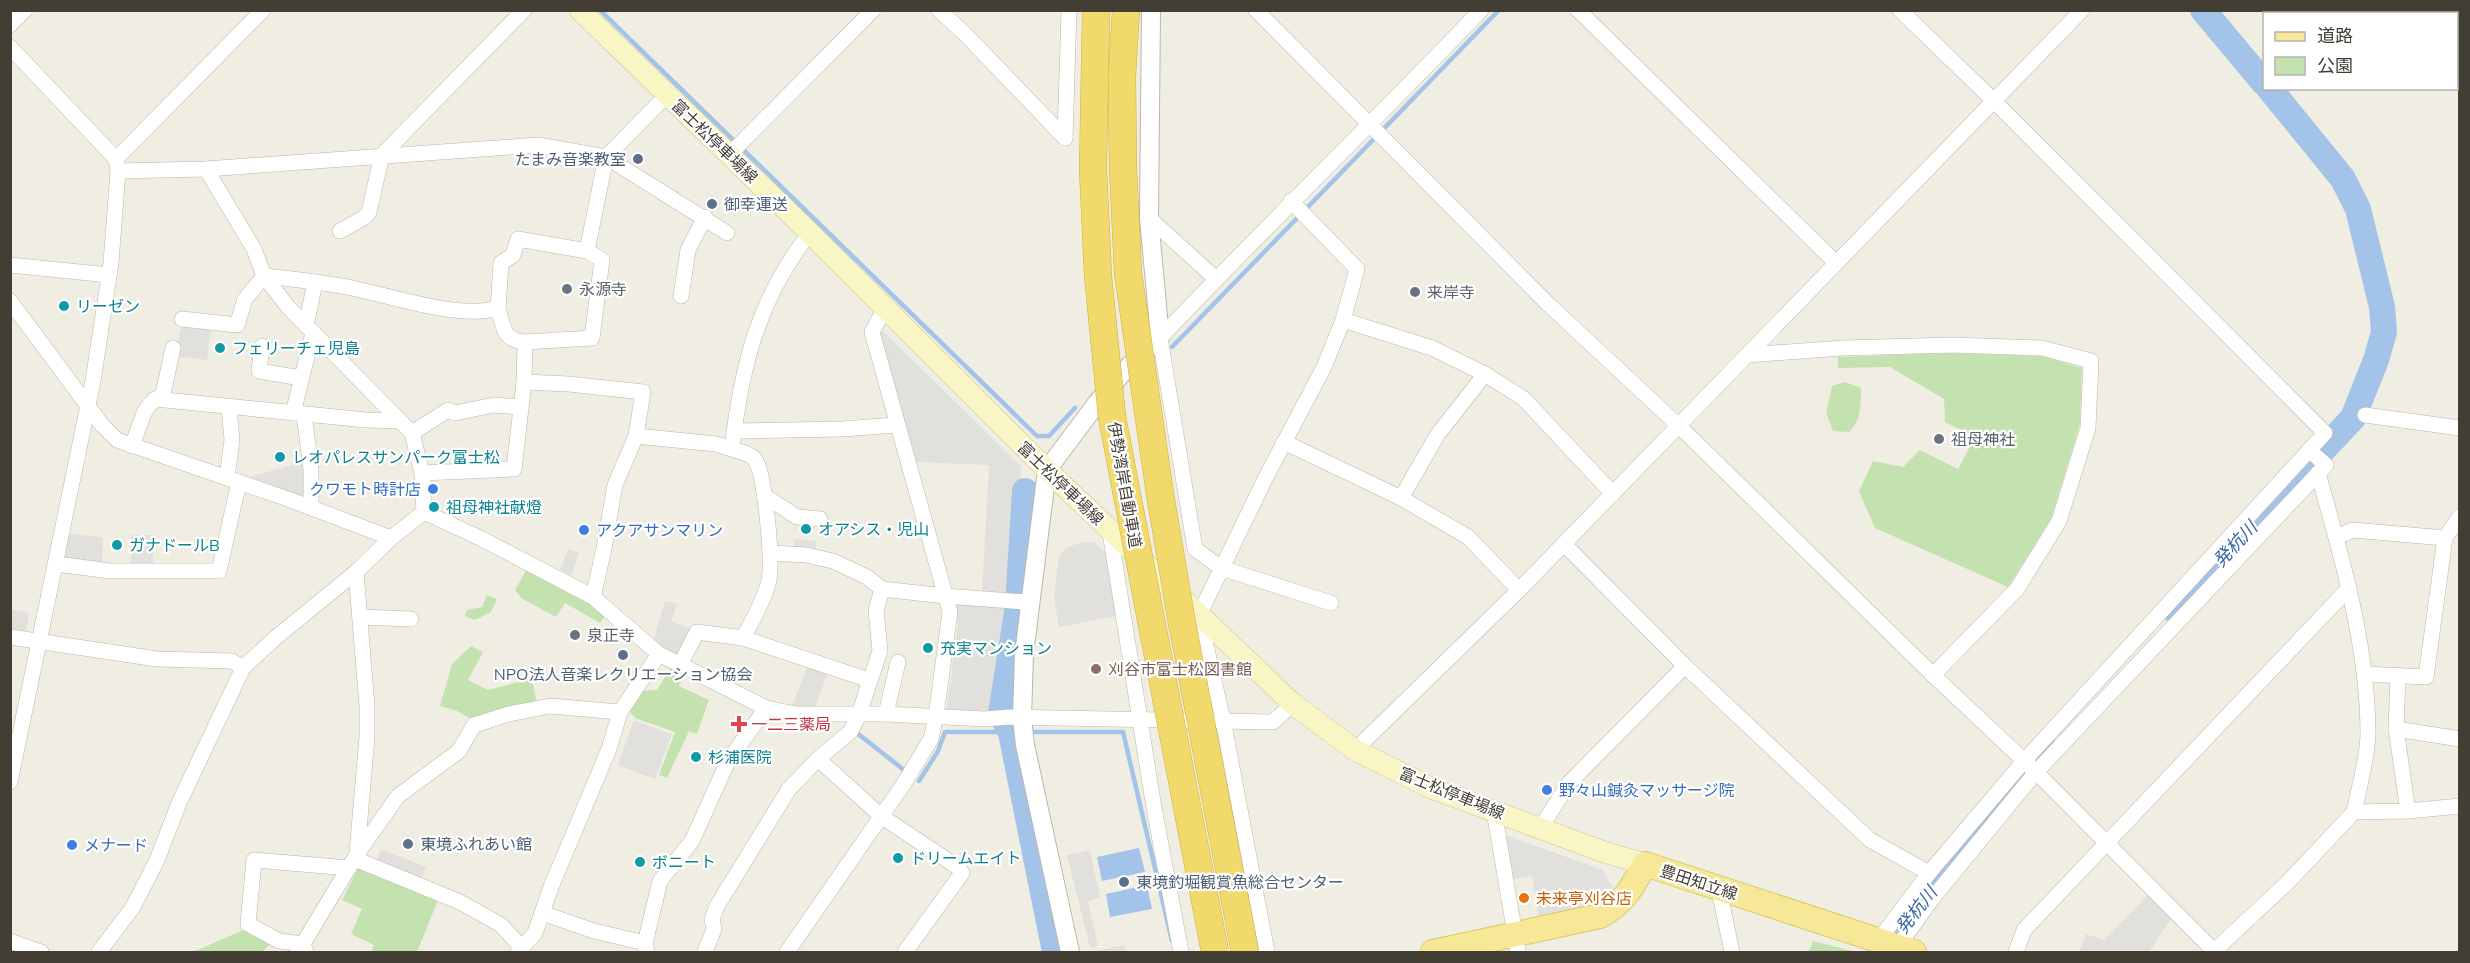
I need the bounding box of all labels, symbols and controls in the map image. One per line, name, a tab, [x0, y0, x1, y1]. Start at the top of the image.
legend	[2263, 12, 2458, 90]
text: 道路	[2317, 24, 2353, 47]
text: 公園	[2317, 54, 2353, 77]
street label: 富士松停車場線	[668, 95, 762, 187]
place label: たまみ音楽教室	[514, 149, 626, 169]
marker: たまみ音楽教室	[631, 152, 645, 166]
place label: 御幸運送	[724, 194, 788, 214]
marker: 御幸運送	[705, 197, 719, 211]
place label: 永源寺	[579, 279, 627, 299]
marker: 永源寺	[560, 282, 574, 296]
place label: 来岸寺	[1427, 282, 1475, 302]
marker: 来岸寺	[1408, 285, 1422, 299]
place label: リーゼン	[76, 296, 140, 316]
marker: リーゼン	[57, 299, 71, 313]
place label: フェリーチェ児島	[232, 338, 360, 358]
marker: フェリーチェ児島	[213, 341, 227, 355]
street label: 伊勢湾岸自動車道	[1104, 420, 1146, 550]
place label: 祖母神社	[1951, 429, 2015, 449]
marker: 祖母神社	[1932, 432, 1946, 446]
street label: 富士松停車場線	[1014, 437, 1108, 529]
place label: レオパレスサンパーク富士松	[292, 447, 500, 467]
marker: レオパレスサンパーク富士松	[273, 450, 287, 464]
place label: クワモト時計店	[309, 479, 421, 499]
marker: クワモト時計店	[426, 482, 440, 496]
place label: 祖母神社献燈	[446, 497, 542, 517]
marker: 祖母神社献燈	[427, 500, 441, 514]
water label: 発杭川	[2208, 515, 2263, 572]
place label: オアシス・児山	[818, 519, 929, 539]
place label: アクアサンマリン	[596, 520, 723, 540]
marker: オアシス・児山	[799, 522, 813, 536]
marker: アクアサンマリン	[577, 523, 591, 537]
place label: ガナドールB	[129, 535, 220, 555]
marker: ガナドールB	[110, 538, 124, 552]
place label: 泉正寺	[587, 625, 635, 645]
marker: 泉正寺	[568, 628, 582, 642]
place label: 充実マンション	[940, 638, 1052, 658]
marker: 充実マンション	[921, 641, 935, 655]
marker: NPO法人音楽レクリエーション協会	[616, 648, 630, 662]
place label: 刈谷市富士松図書館	[1108, 659, 1252, 679]
marker: 刈谷市富士松図書館	[1089, 662, 1103, 676]
place label: NPO法人音楽レクリエーション協会	[494, 664, 752, 684]
place label: 一二三薬局	[751, 714, 831, 734]
marker: 一二三薬局	[732, 717, 746, 731]
place label: 杉浦医院	[708, 747, 772, 767]
marker: 杉浦医院	[689, 750, 703, 764]
street label: 富士松停車場線	[1396, 763, 1508, 823]
place label: 野々山鍼灸マッサージ院	[1559, 780, 1735, 800]
marker: 野々山鍼灸マッサージ院	[1540, 783, 1554, 797]
place label: 東境ふれあい館	[420, 834, 532, 854]
place label: メナード	[84, 835, 148, 855]
marker: 東境ふれあい館	[401, 837, 415, 851]
marker: メナード	[65, 838, 79, 852]
place label: ドリームエイト	[910, 848, 1022, 868]
marker: ドリームエイト	[891, 851, 905, 865]
place label: ボニート	[652, 852, 716, 872]
marker: ボニート	[633, 855, 647, 869]
street label: 豊田知立線	[1658, 860, 1740, 904]
place label: 東境釣堀観賞魚総合センター	[1136, 872, 1344, 892]
marker: 東境釣堀観賞魚総合センター	[1117, 875, 1131, 889]
water label: 発杭川	[1890, 880, 1943, 938]
place label: 未来亭刈谷店	[1536, 888, 1632, 908]
marker: 未来亭刈谷店	[1517, 891, 1531, 905]

